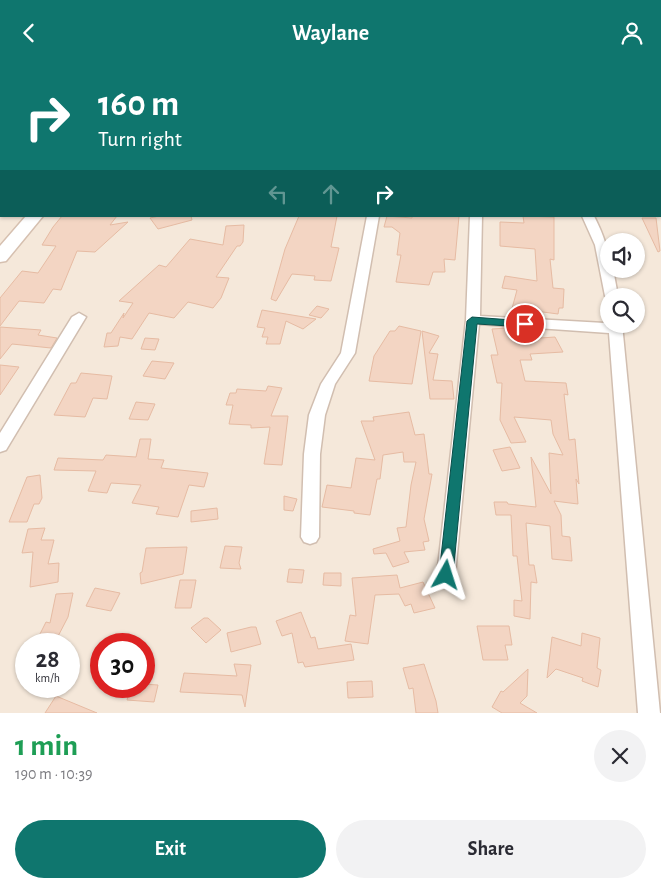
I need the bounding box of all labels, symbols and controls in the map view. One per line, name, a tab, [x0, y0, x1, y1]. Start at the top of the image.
icon: back	[15, 19, 43, 47]
icon: person	[618, 19, 646, 47]
text: Waylane	[292, 22, 369, 44]
icon: right	[15, 85, 80, 150]
text: 160 m	[98, 87, 179, 122]
text: Turn right	[98, 128, 182, 150]
icon: left	[264, 180, 292, 208]
icon: ahead	[317, 180, 345, 208]
icon: right	[370, 180, 398, 208]
map controls	[600, 233, 645, 333]
button: sound	[600, 233, 645, 278]
button: search	[600, 288, 645, 333]
pin	[504, 303, 546, 345]
icon: arrive	[511, 310, 539, 338]
position arrow	[419, 548, 471, 600]
speed limit sign: 30	[90, 633, 155, 698]
text: 28	[35, 647, 60, 672]
text: km/h	[35, 672, 60, 684]
button: close	[594, 730, 646, 782]
text: 1 min	[15, 731, 78, 761]
text: 190 m · 10:39	[15, 766, 93, 782]
button: Exit	[15, 820, 326, 878]
button: Share	[336, 820, 646, 878]

